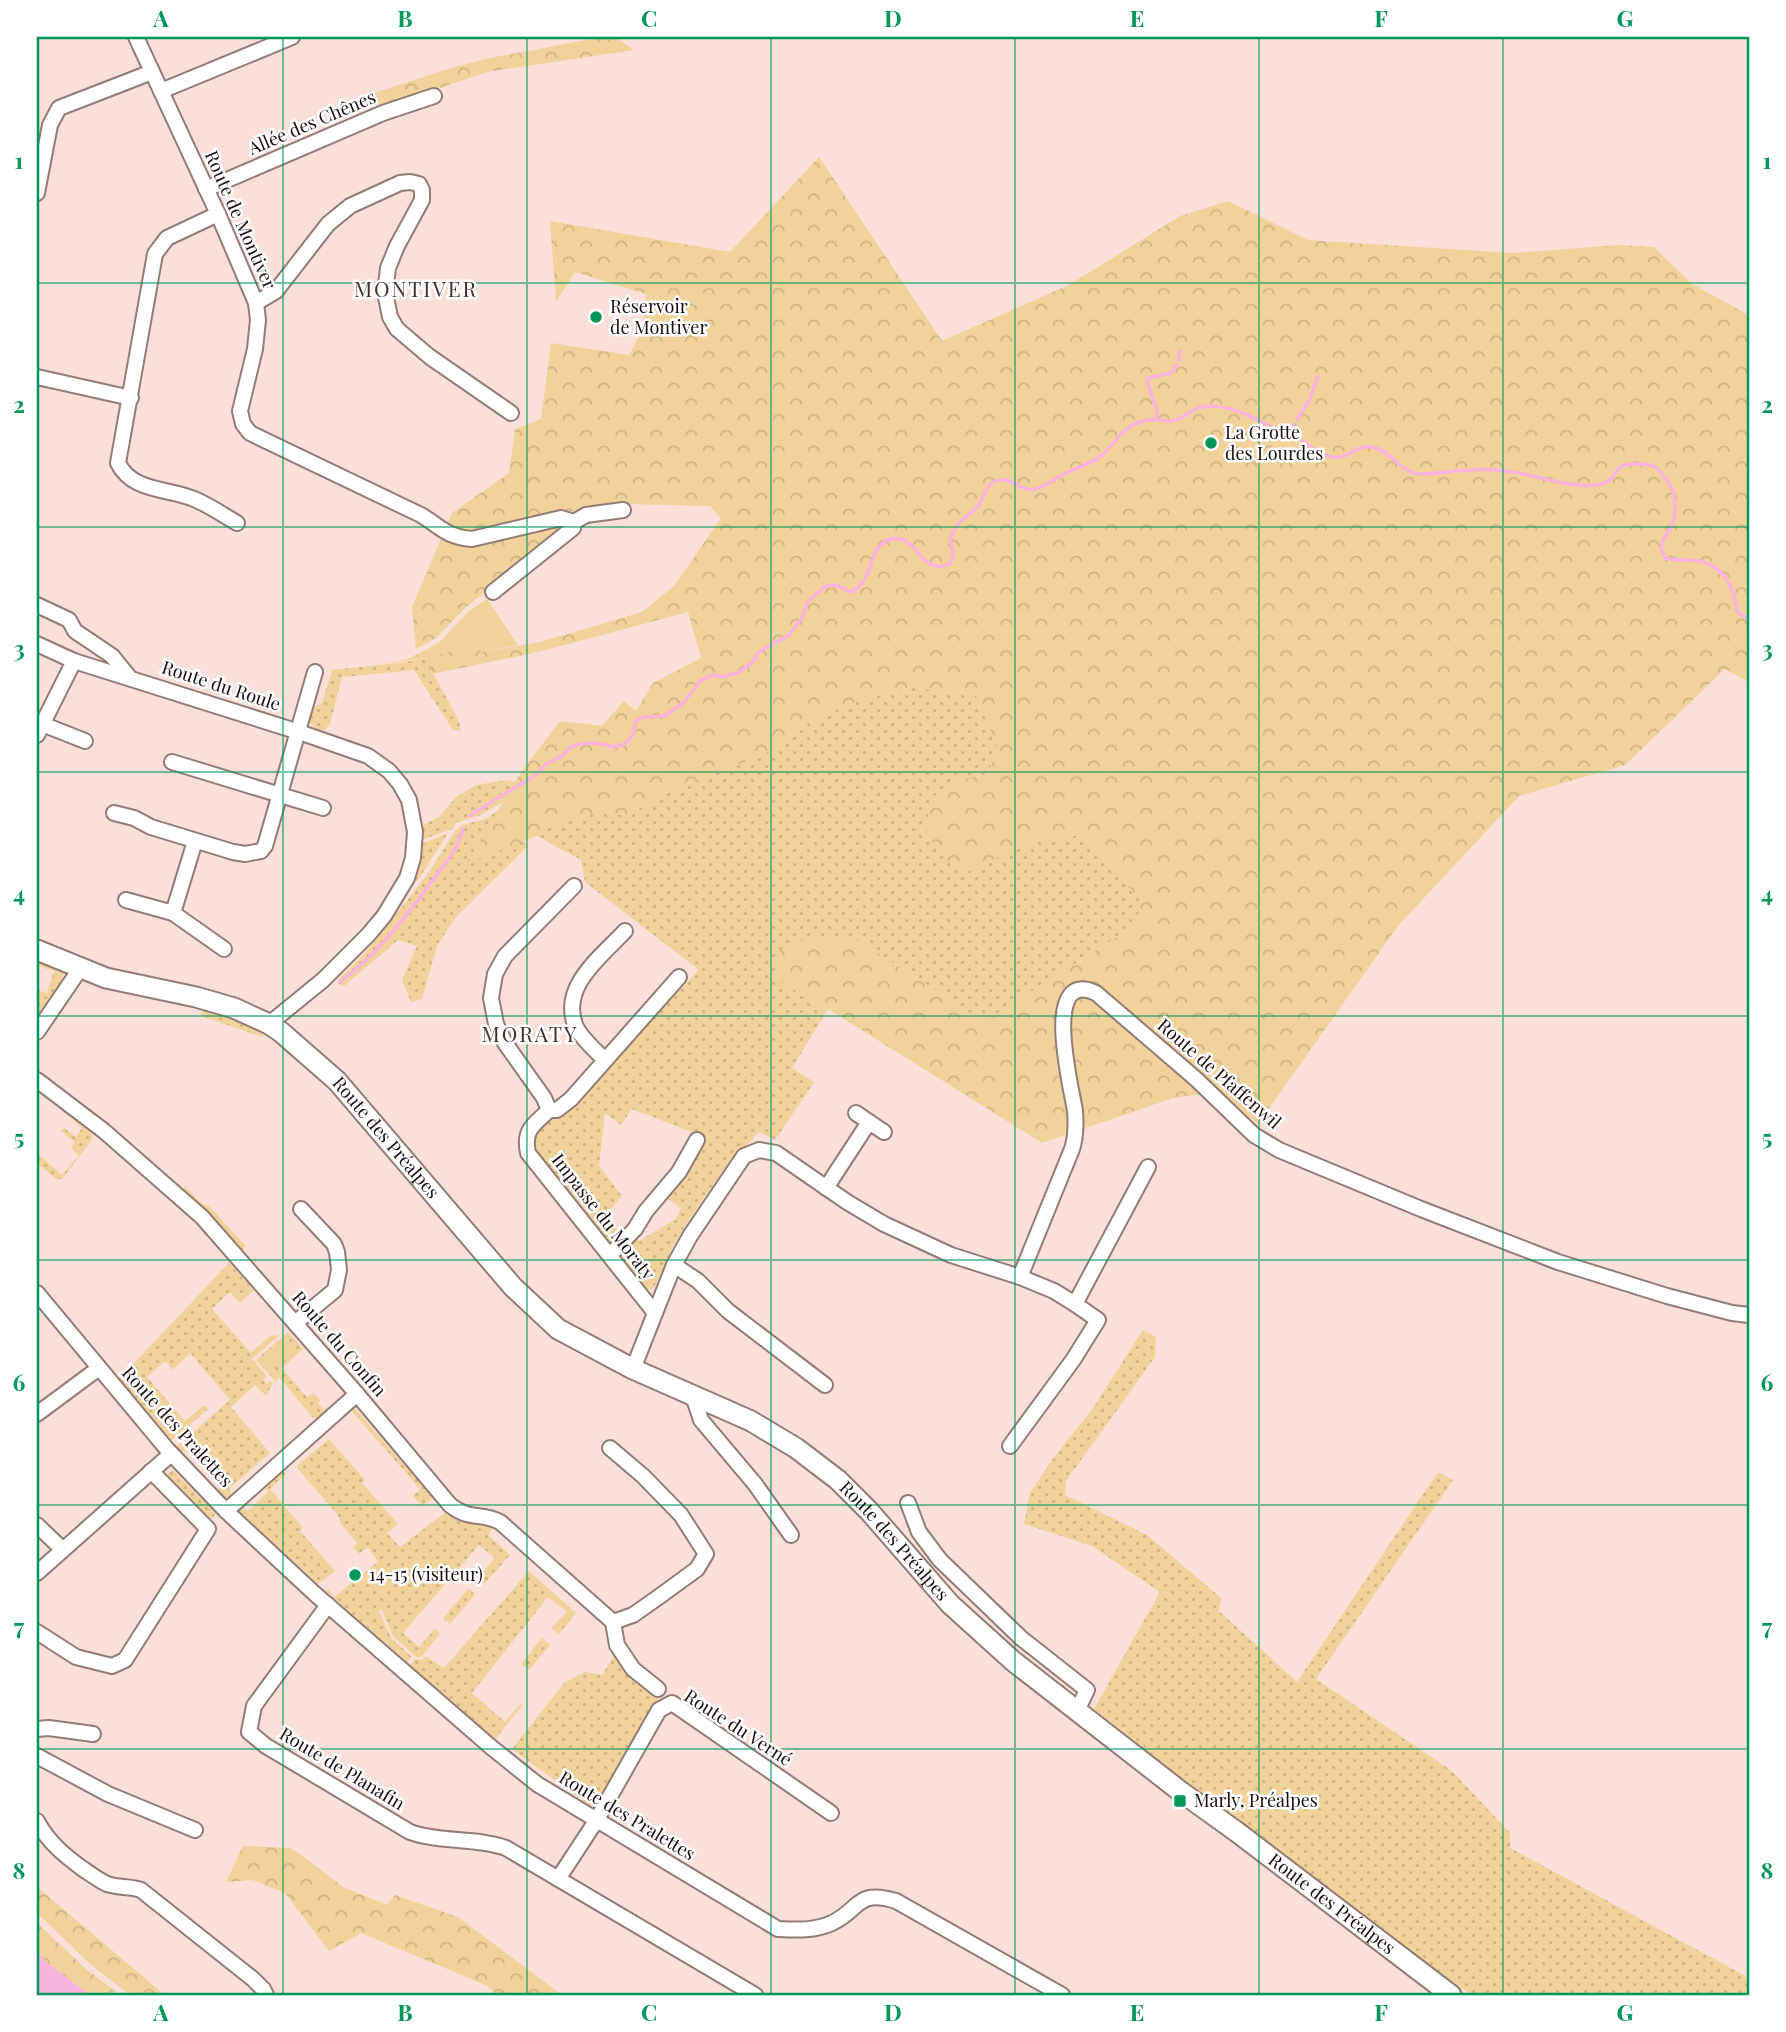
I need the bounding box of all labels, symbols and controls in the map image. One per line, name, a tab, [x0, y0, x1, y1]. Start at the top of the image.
text: A	[152, 2, 169, 33]
text: B	[397, 2, 413, 33]
text: C	[641, 2, 657, 33]
text: D	[884, 2, 902, 33]
text: E	[1130, 2, 1144, 33]
text: F	[1374, 2, 1388, 33]
text: G	[1617, 2, 1634, 33]
street label: Allée des Chênes	[243, 84, 379, 160]
text: 1	[15, 144, 24, 175]
text: 1	[1763, 144, 1772, 175]
street label: Route de Montiver	[200, 146, 282, 293]
district label: MONTIVER	[354, 274, 478, 302]
place label: Réservoir de Montiver	[610, 294, 707, 339]
marker: Réservoir de Montiver	[588, 309, 604, 325]
text: 2	[13, 388, 25, 419]
text: 2	[1761, 388, 1773, 419]
place label: La Grotte des Lourdes	[1225, 420, 1323, 465]
marker: La Grotte des Lourdes	[1203, 435, 1219, 451]
text: 3	[13, 632, 25, 663]
text: 3	[1761, 632, 1773, 663]
street label: Route du Roule	[159, 655, 284, 716]
text: 4	[13, 877, 25, 908]
text: 4	[1761, 877, 1773, 908]
street label: Route de Pfaffenwil	[1153, 1013, 1287, 1134]
district label: MORATY	[482, 1019, 578, 1047]
street label: Route des Préalpes	[327, 1071, 445, 1203]
text: 5	[14, 1121, 24, 1152]
text: 5	[1762, 1121, 1772, 1152]
street label: Impasse du Moraty	[547, 1148, 661, 1285]
street label: Route du Confin	[287, 1286, 392, 1401]
street label: Route des Pralettes	[117, 1361, 238, 1492]
text: 6	[13, 1366, 26, 1397]
text: 6	[1761, 1366, 1774, 1397]
street label: Route des Préalpes	[835, 1475, 955, 1605]
place label: 14-15 (visiteur)	[369, 1562, 483, 1586]
marker: 14-15 (visiteur)	[347, 1567, 363, 1583]
text: 7	[14, 1610, 25, 1641]
text: 7	[1762, 1610, 1773, 1641]
street label: Route du Verné	[680, 1683, 797, 1771]
street label: Route de Planafin	[275, 1721, 410, 1815]
street label: Route des Pralettes	[555, 1765, 700, 1865]
place label: Marly, Préalpes	[1194, 1788, 1318, 1812]
marker: Marly, Préalpes	[1172, 1793, 1188, 1809]
street label: Route des Préalpes	[1264, 1847, 1400, 1959]
text: 8	[13, 1854, 25, 1885]
text: 8	[1761, 1854, 1773, 1885]
text: A	[152, 1996, 169, 2027]
text: B	[397, 1996, 413, 2027]
text: C	[641, 1996, 657, 2027]
text: D	[884, 1996, 902, 2027]
text: E	[1130, 1996, 1144, 2027]
text: F	[1374, 1996, 1388, 2027]
text: G	[1617, 1996, 1634, 2027]

